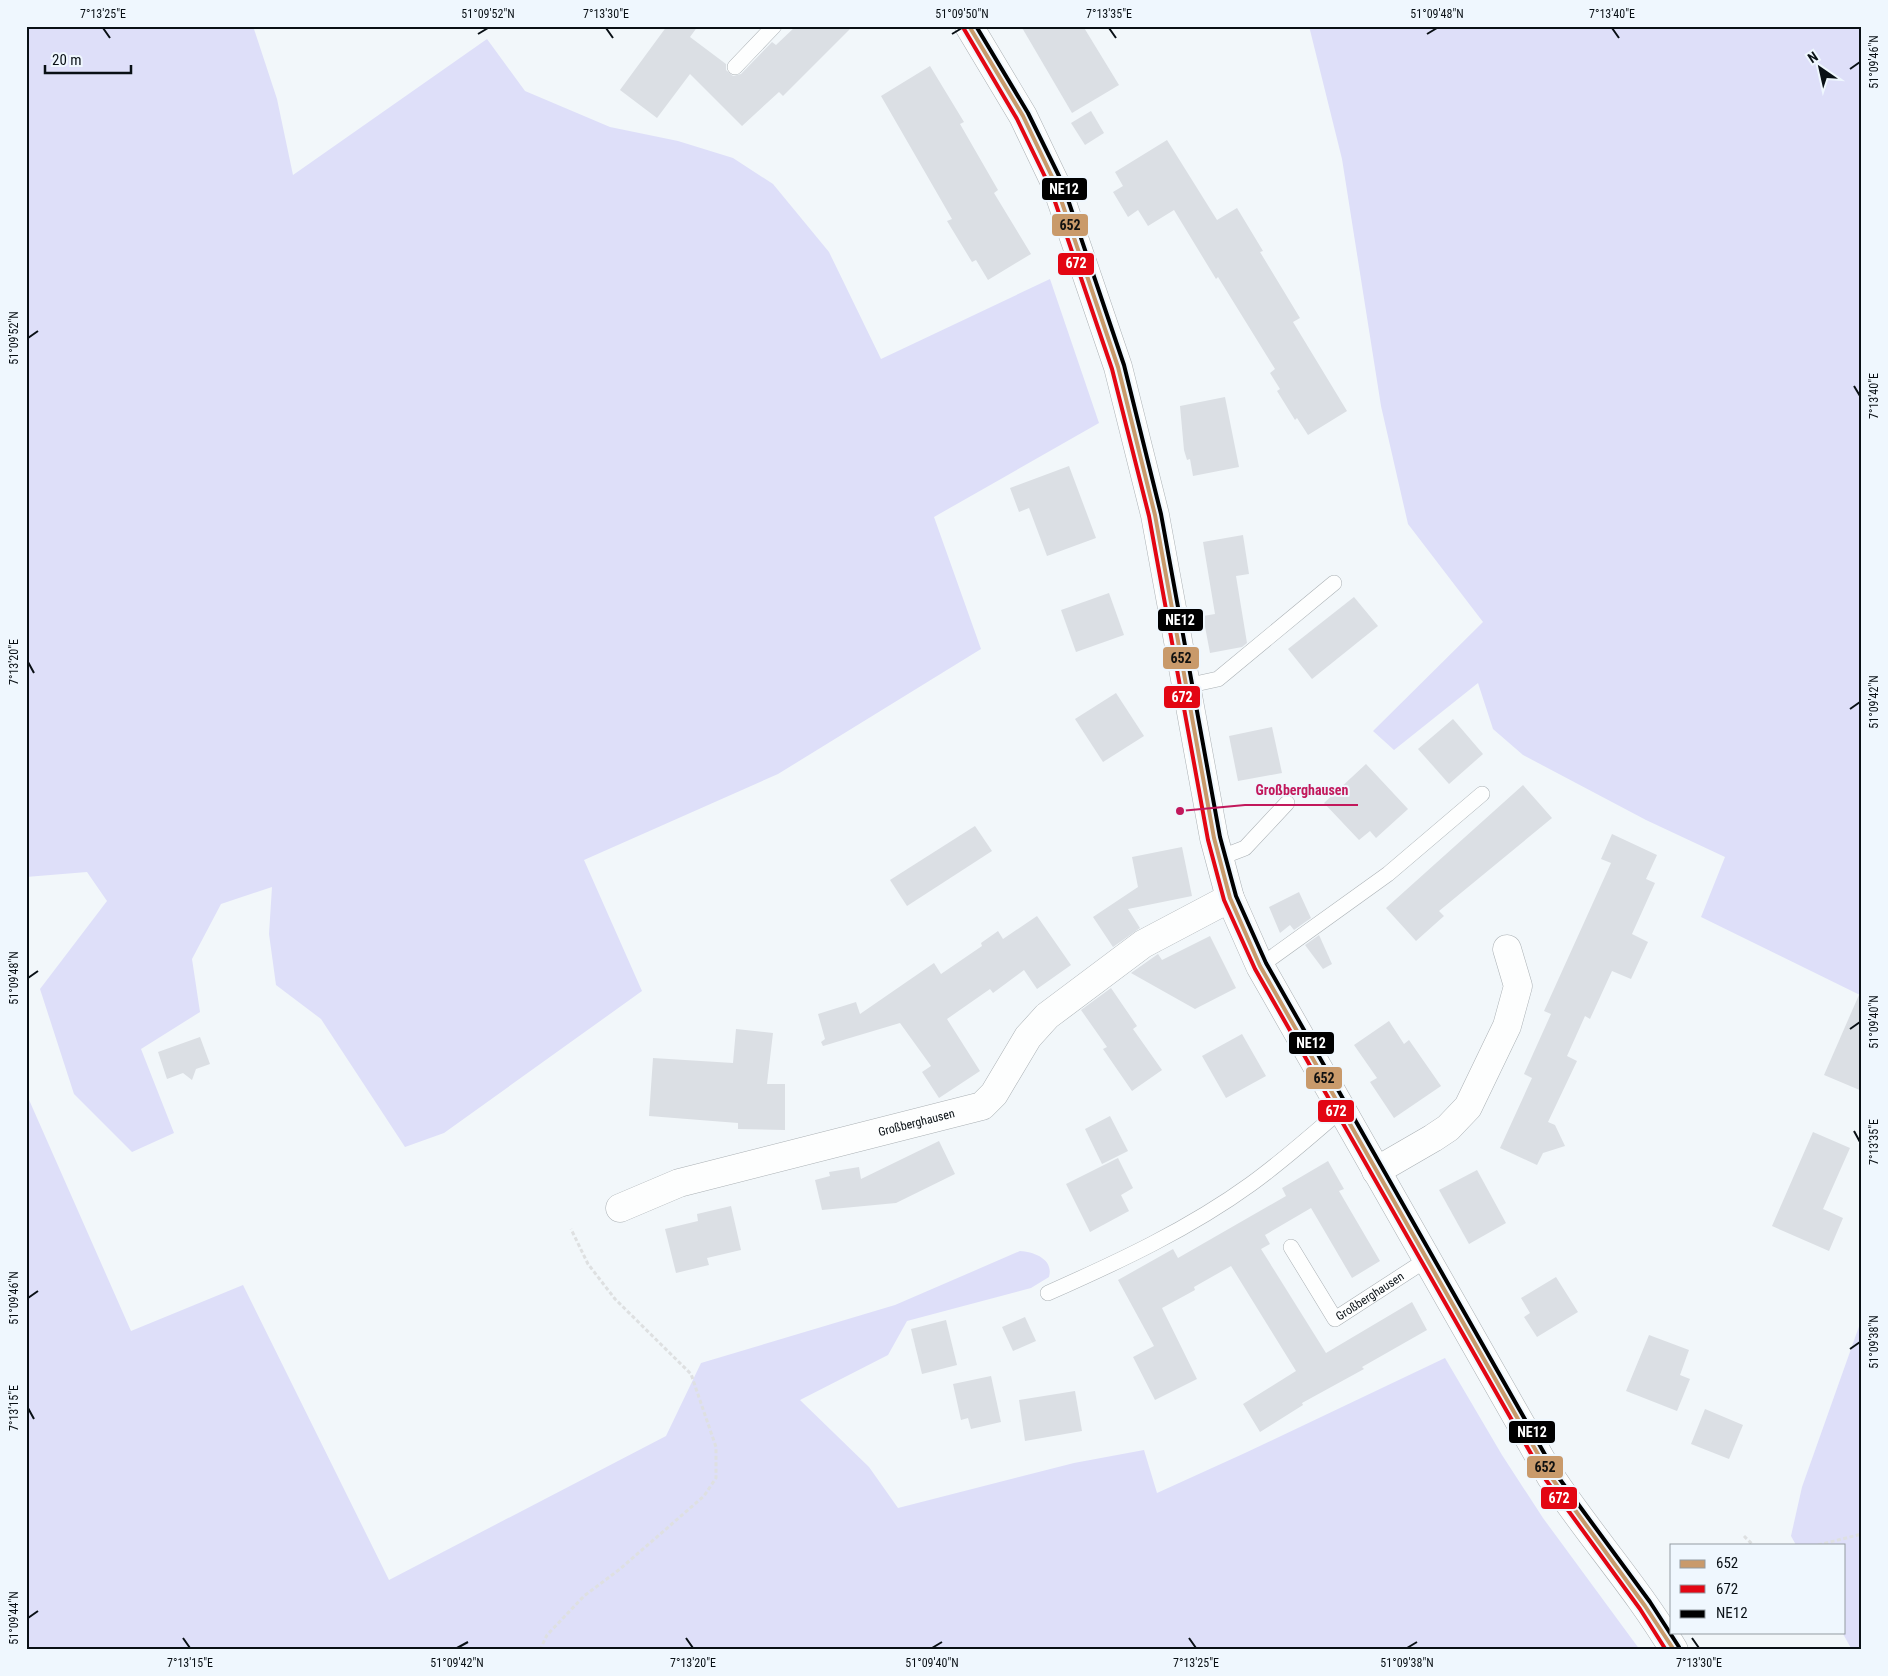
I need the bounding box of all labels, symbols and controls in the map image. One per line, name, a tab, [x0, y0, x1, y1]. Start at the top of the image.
text: 7°13'25"E	[80, 7, 126, 21]
text: 51°09'52"N	[461, 7, 515, 21]
text: 7°13'30"E	[583, 7, 629, 21]
text: 51°09'50"N	[935, 7, 989, 21]
text: 7°13'35"E	[1086, 7, 1132, 21]
text: 51°09'48"N	[1410, 7, 1464, 21]
text: 7°13'40"E	[1589, 7, 1635, 21]
text: 51°09'46"N	[1867, 35, 1881, 89]
scale bar	[45, 42, 131, 74]
north arrow	[1796, 42, 1846, 92]
text: N	[1805, 48, 1821, 66]
text: 20 m	[52, 51, 82, 69]
line badge: NE12	[1041, 177, 1088, 201]
text: NE12	[1049, 181, 1079, 197]
line badge: 652	[1051, 213, 1089, 237]
text: 652	[1059, 217, 1081, 233]
line badge: 672	[1057, 252, 1095, 276]
text: 672	[1065, 255, 1087, 271]
text: 51°09'52"N	[7, 311, 21, 365]
text: 7°13'40"E	[1867, 373, 1881, 419]
line badge: NE12	[1157, 608, 1204, 632]
text: NE12	[1165, 612, 1195, 628]
text: 7°13'20"E	[7, 639, 21, 685]
line badge: 652	[1162, 646, 1200, 670]
text: 652	[1170, 650, 1192, 666]
text: 51°09'42"N	[1867, 675, 1881, 729]
line badge: 672	[1163, 685, 1201, 709]
text: 672	[1171, 689, 1193, 705]
callout: Großberghausen	[1245, 776, 1358, 805]
text: Großberghausen	[1256, 782, 1349, 798]
text: 51°09'48"N	[7, 951, 21, 1005]
text: 51°09'40"N	[1867, 995, 1881, 1049]
line badge: NE12	[1288, 1031, 1335, 1055]
text: NE12	[1296, 1035, 1326, 1051]
line badge: 652	[1305, 1066, 1343, 1090]
text: 652	[1313, 1070, 1335, 1086]
line badge: 672	[1317, 1099, 1355, 1123]
text: 672	[1325, 1103, 1347, 1119]
street label: Großberghausen	[877, 1106, 956, 1139]
text: 7°13'35"E	[1867, 1119, 1881, 1165]
street label: Großberghausen	[1333, 1269, 1407, 1324]
text: 51°09'46"N	[7, 1271, 21, 1325]
text: 51°09'38"N	[1867, 1315, 1881, 1369]
text: 7°13'15"E	[7, 1385, 21, 1431]
line badge: NE12	[1508, 1420, 1556, 1444]
text: NE12	[1517, 1424, 1547, 1440]
line badge: 652	[1526, 1455, 1564, 1479]
text: 652	[1534, 1459, 1556, 1475]
line badge: 672	[1540, 1486, 1578, 1510]
text: 672	[1548, 1490, 1570, 1506]
legend	[1670, 1544, 1846, 1634]
text: 652	[1716, 1554, 1738, 1572]
text: 672	[1716, 1580, 1738, 1598]
text: 51°09'44"N	[7, 1591, 21, 1645]
text: NE12	[1716, 1604, 1748, 1622]
text: 7°13'15"E	[167, 1656, 213, 1670]
text: 51°09'42"N	[430, 1656, 484, 1670]
text: 7°13'20"E	[670, 1656, 716, 1670]
text: 51°09'40"N	[905, 1656, 959, 1670]
text: 7°13'25"E	[1173, 1656, 1219, 1670]
text: 51°09'38"N	[1380, 1656, 1434, 1670]
text: 7°13'30"E	[1676, 1656, 1722, 1670]

